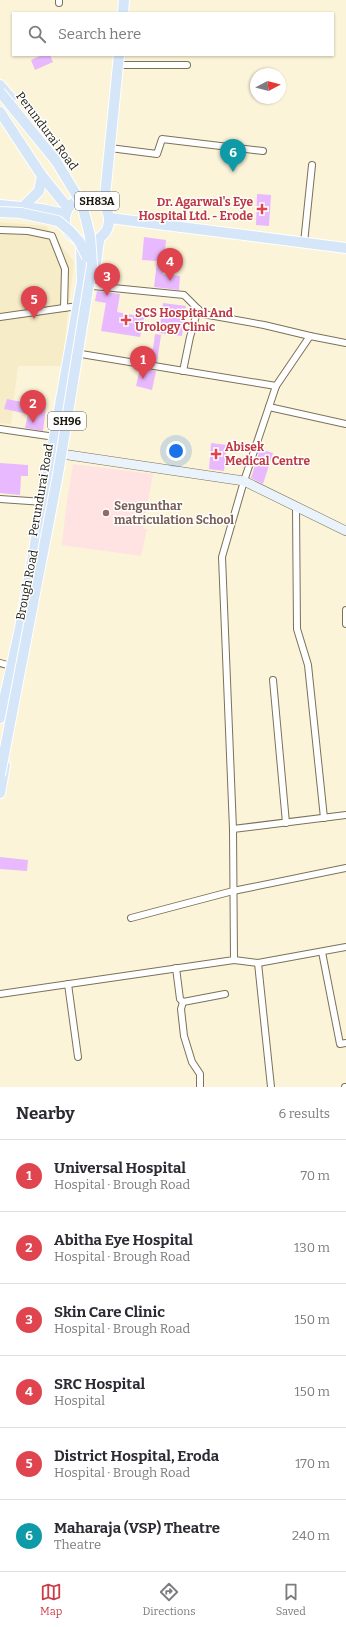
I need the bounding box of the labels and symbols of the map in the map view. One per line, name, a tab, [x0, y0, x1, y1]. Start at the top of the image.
north arrow	[250, 68, 286, 104]
street label: Perundurai Road	[13, 89, 81, 173]
pin: 6	[220, 139, 246, 172]
road number: SH83A	[75, 192, 119, 210]
place label: Dr. Agarwal's Eye Hospital Ltd. - Erode	[138, 195, 253, 223]
marker: Dr. Agarwal's Eye Hospital Ltd. - Erode	[256, 203, 268, 215]
pin: 4	[157, 248, 183, 281]
pin: 3	[94, 263, 120, 296]
pin: 5	[21, 286, 47, 319]
place label: SCS Hospital And Urology Clinic	[135, 306, 234, 334]
marker: SCS Hospital And Urology Clinic	[120, 314, 132, 326]
pin: 1	[130, 346, 156, 379]
pin: 2	[20, 390, 46, 423]
road number: SH96	[48, 412, 86, 430]
place label: Abisek Medical Centre	[225, 440, 310, 468]
your location	[166, 441, 186, 461]
street label: Perundurai Road	[26, 442, 56, 538]
marker: Abisek Medical Centre	[210, 448, 222, 460]
place label: Sengunthar matriculation School	[114, 499, 234, 527]
marker: Sengunthar matriculation School	[101, 508, 111, 518]
street label: Brough Road	[13, 549, 41, 621]

